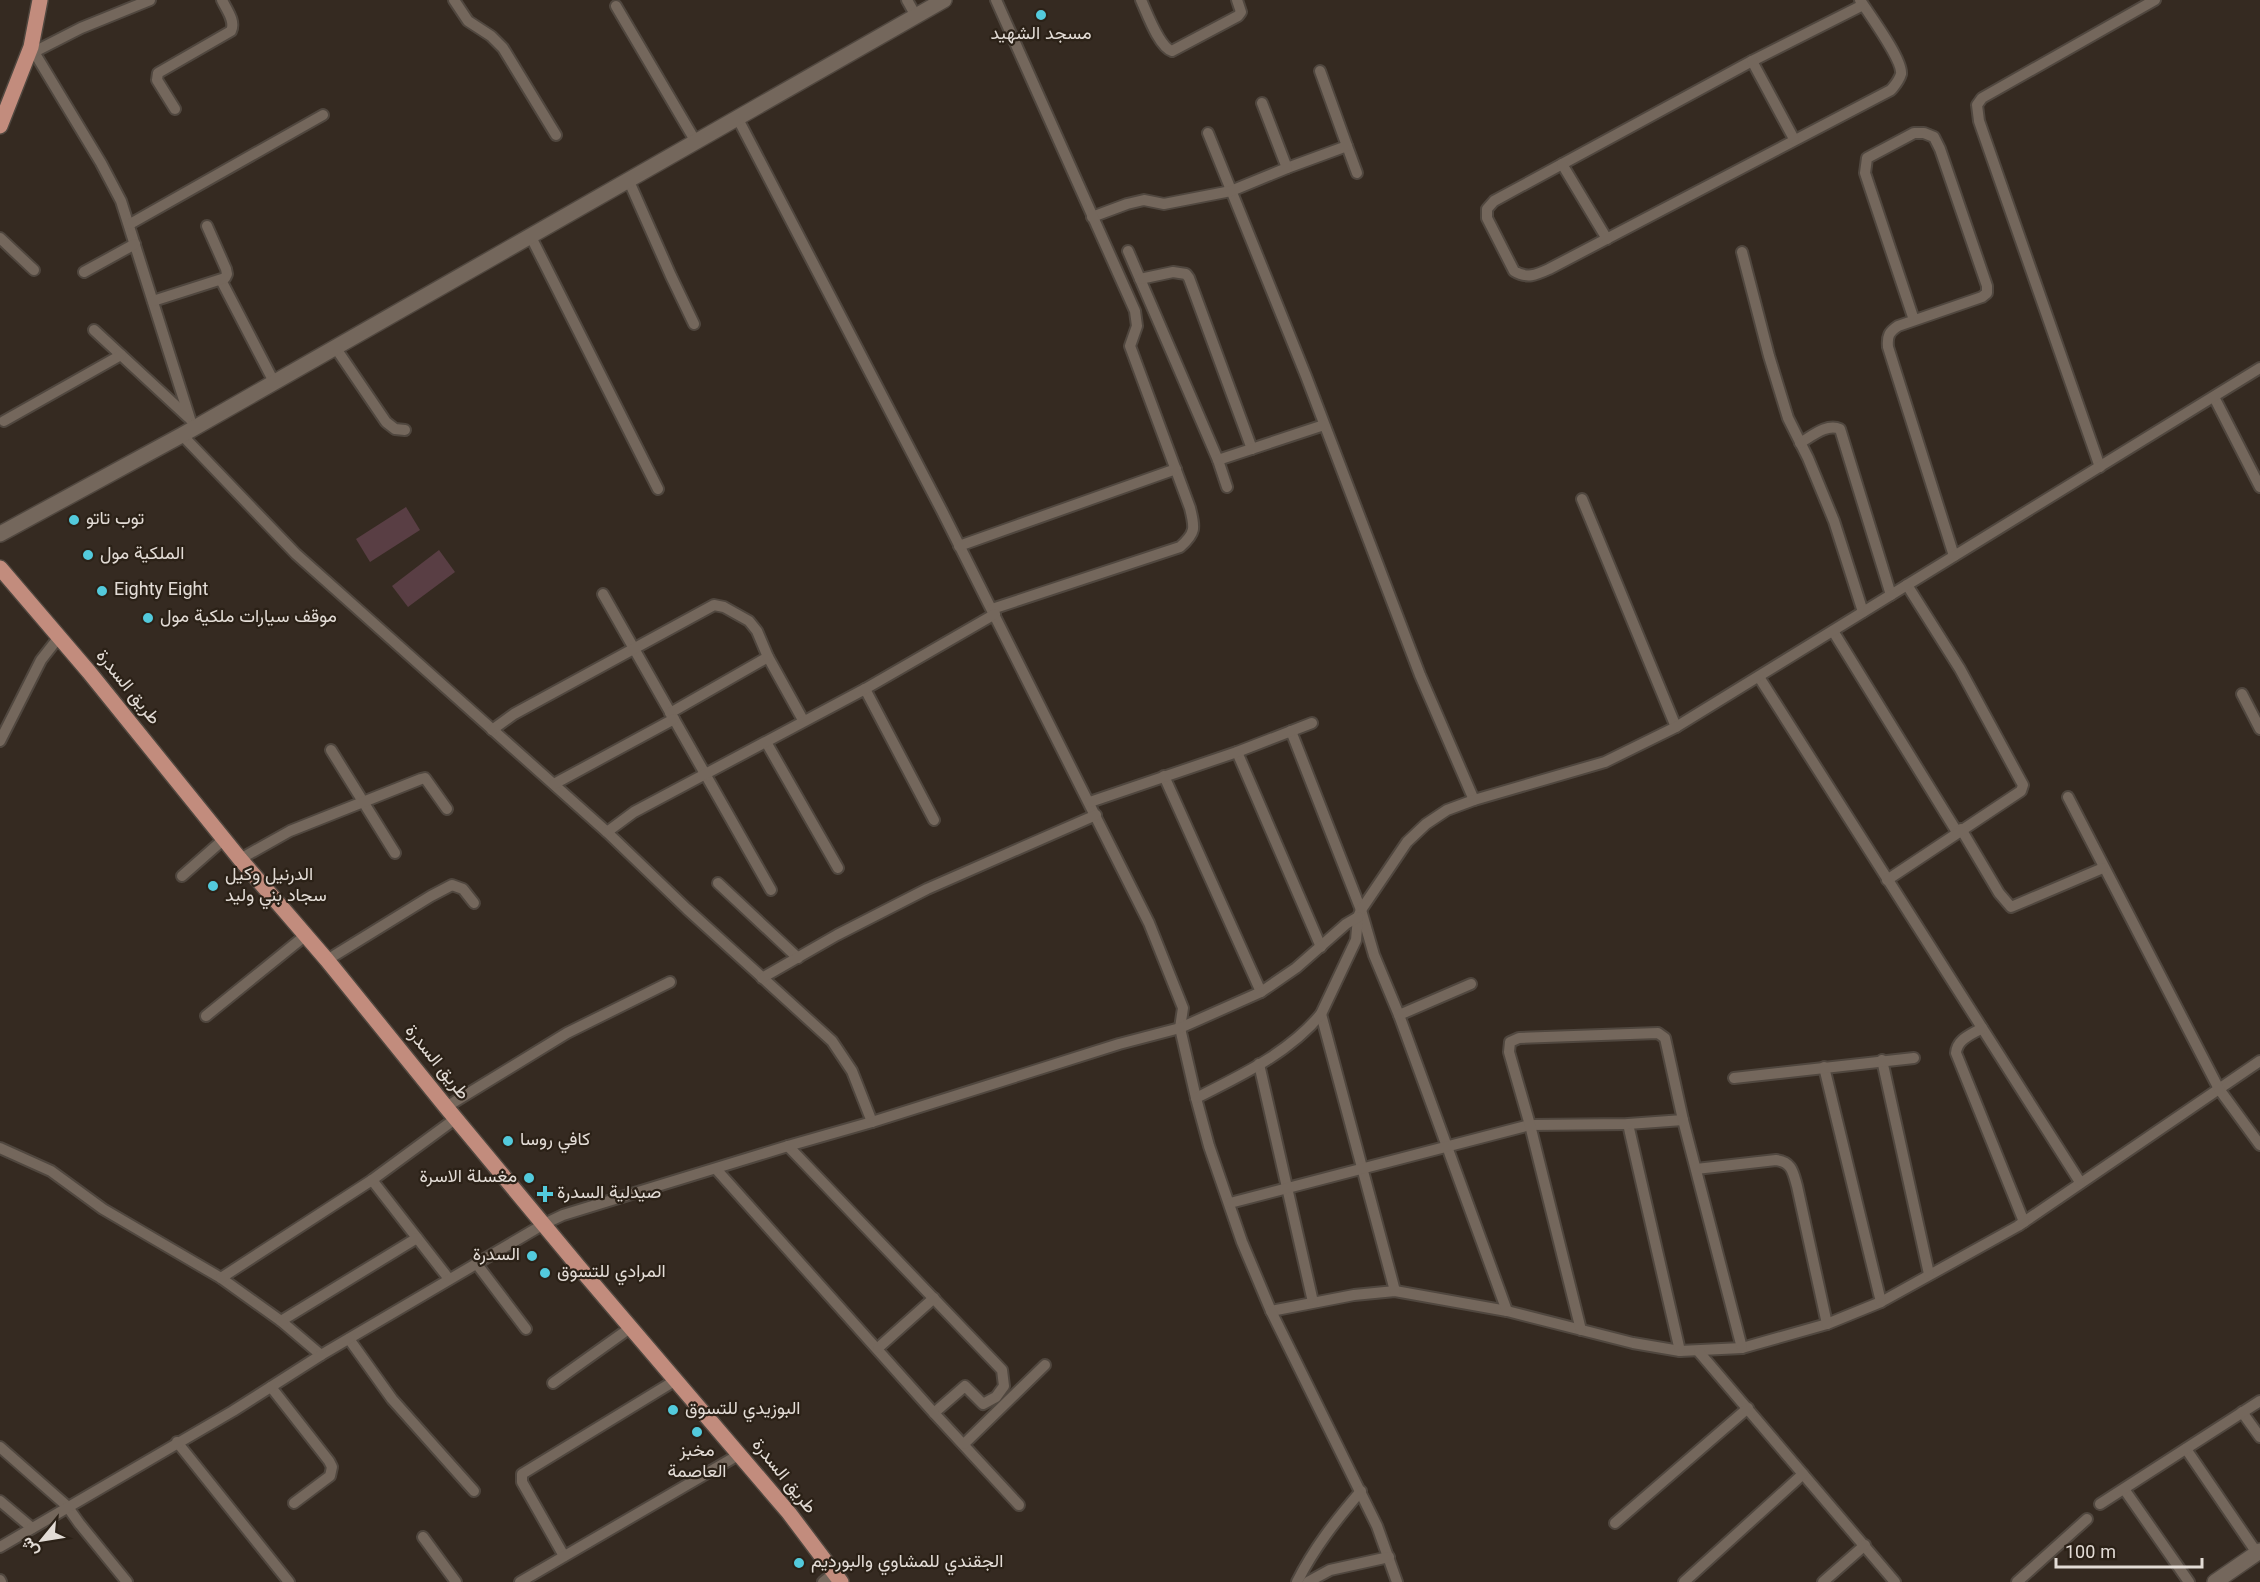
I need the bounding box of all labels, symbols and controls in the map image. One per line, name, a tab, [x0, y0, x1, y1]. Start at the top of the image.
marker: مسجد الشهيد	[1034, 8, 1048, 22]
place label: مسجد الشهيد	[990, 21, 1092, 49]
place label: توب تاتو	[86, 506, 144, 534]
marker: توب تاتو	[67, 513, 81, 527]
place label: الملكية مول	[100, 541, 184, 569]
marker: الملكية مول	[81, 548, 95, 562]
place label: Eighty Eight	[114, 577, 208, 605]
marker: Eighty Eight	[95, 584, 109, 598]
place label: موقف سيارات ملكية مول	[160, 604, 337, 632]
marker: موقف سيارات ملكية مول	[141, 611, 155, 625]
street label: طريق السدرة	[88, 644, 166, 732]
place label: الدرنيل وكيل سجاد بني وليد	[225, 862, 327, 911]
marker: الدرنيل وكيل سجاد بني وليد	[206, 879, 220, 893]
street label: طريق السدرة	[397, 1019, 475, 1107]
place label: كافي روسا	[520, 1127, 590, 1155]
marker: كافي روسا	[501, 1134, 515, 1148]
place label: مغسلة الاسرة	[419, 1164, 517, 1192]
marker: مغسلة الاسرة	[522, 1171, 536, 1185]
place label: صيدلية السدرة	[557, 1180, 661, 1208]
marker: صيدلية السدرة	[538, 1187, 552, 1201]
place label: السدرة	[473, 1242, 520, 1270]
marker: السدرة	[525, 1249, 539, 1263]
place label: المرادي للتسوق	[557, 1259, 666, 1287]
marker: المرادي للتسوق	[538, 1266, 552, 1280]
place label: البوزيدي للتسوق	[685, 1396, 801, 1424]
marker: البوزيدي للتسوق	[666, 1403, 680, 1417]
marker: مخبز العاصمة	[690, 1425, 704, 1439]
street label: طريق السدرة	[744, 1433, 822, 1521]
place label: مخبز العاصمة	[667, 1438, 727, 1487]
north arrow	[12, 1510, 72, 1570]
scale bar	[2056, 1531, 2202, 1569]
text: ش	[16, 1532, 47, 1561]
text: 100 m	[2065, 1540, 2116, 1568]
place label: الجقندي للمشاوي والبورديم	[811, 1549, 1003, 1577]
marker: الجقندي للمشاوي والبورديم	[792, 1556, 806, 1570]

